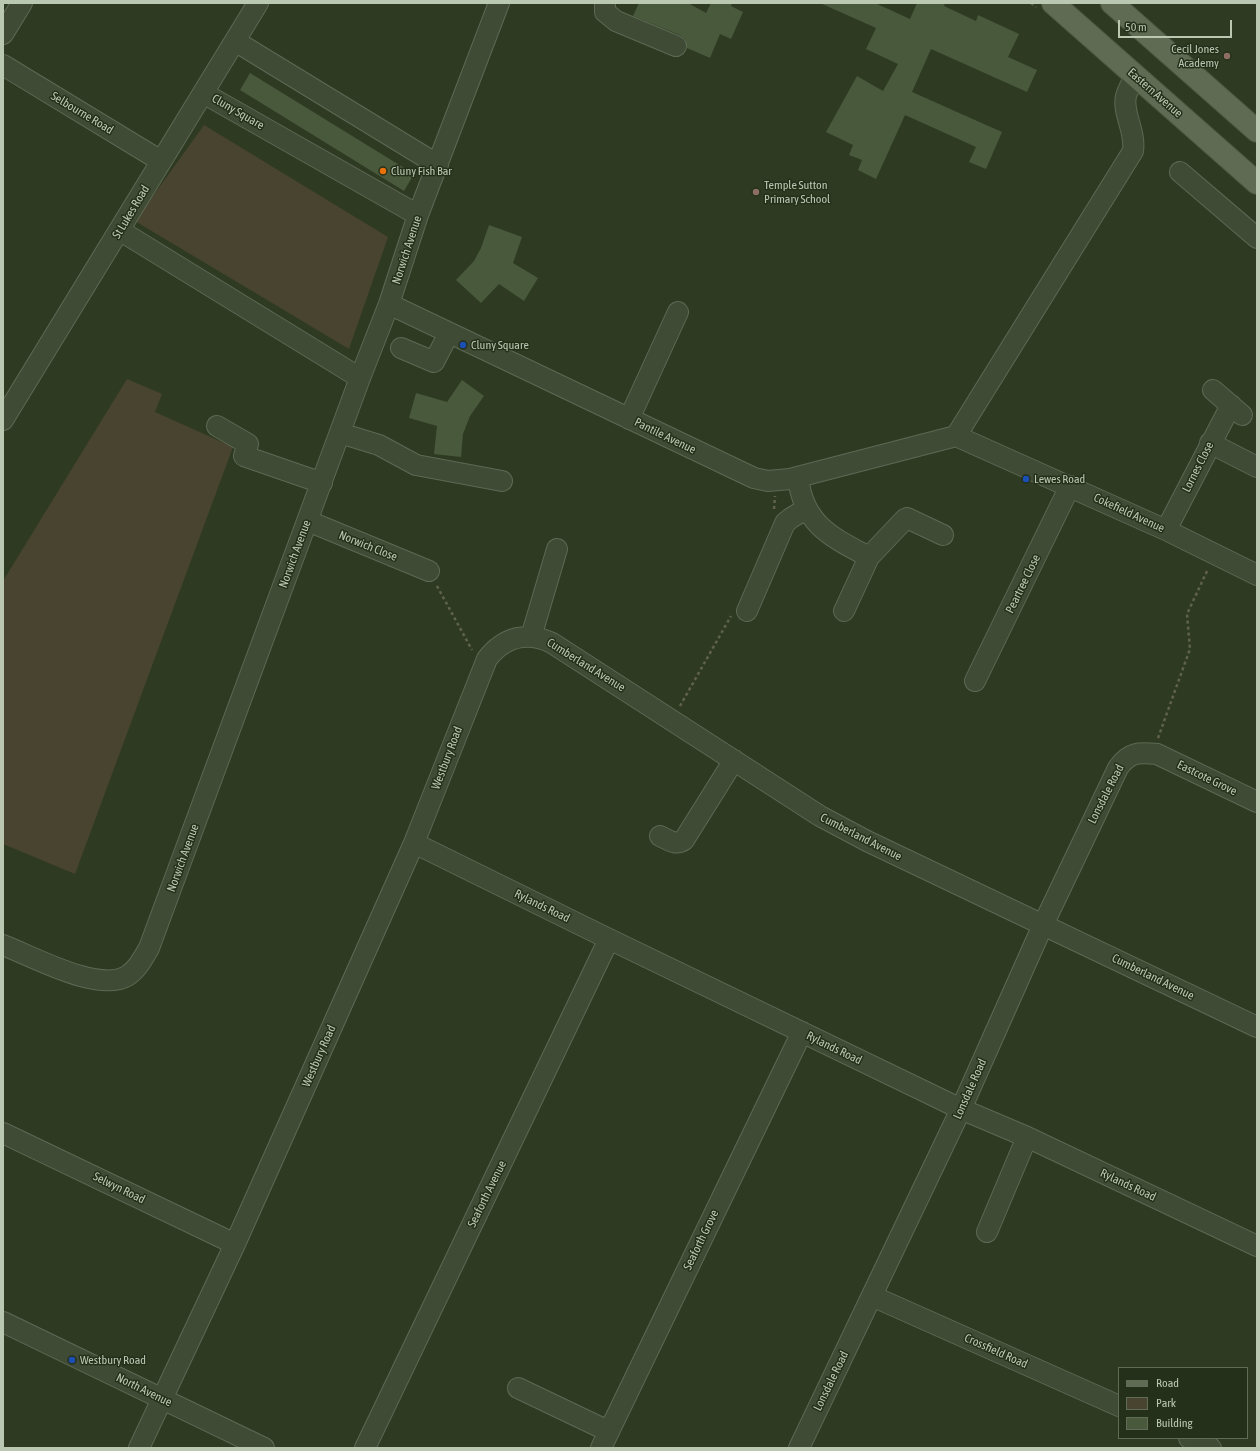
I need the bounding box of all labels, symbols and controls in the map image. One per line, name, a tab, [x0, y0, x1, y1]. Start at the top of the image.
scale bar	[1120, 12, 1234, 38]
text: 50 m	[1125, 20, 1147, 34]
place label: Cecil Jones Academy	[1171, 42, 1219, 70]
marker: Cecil Jones Academy	[1222, 51, 1232, 61]
street label: Eastern Avenue	[1125, 65, 1185, 121]
street label: Selbourne Road	[48, 89, 116, 137]
street label: Cluny Square	[209, 91, 267, 133]
place label: Cluny Fish Bar	[391, 164, 452, 178]
marker: Cluny Fish Bar	[378, 166, 388, 176]
place label: Temple Sutton Primary School	[764, 178, 830, 206]
street label: St Lukes Road	[109, 183, 153, 241]
marker: Temple Sutton Primary School	[751, 187, 761, 197]
street label: Norwich Avenue	[389, 214, 425, 286]
place label: Cluny Square	[471, 338, 529, 352]
marker: Cluny Square	[458, 340, 468, 350]
street label: Pantile Avenue	[632, 415, 698, 457]
street label: Lornes Close	[1179, 439, 1217, 495]
place label: Lewes Road	[1034, 472, 1085, 486]
marker: Lewes Road	[1021, 474, 1031, 484]
street label: Cokefield Avenue	[1091, 490, 1167, 536]
street label: Norwich Avenue	[276, 518, 314, 590]
street label: Norwich Close	[337, 528, 399, 564]
street label: Peartree Close	[1003, 552, 1043, 616]
street label: Cumberland Avenue	[544, 635, 628, 695]
street label: Westbury Road	[428, 725, 466, 791]
street label: Eastcote Grove	[1175, 757, 1239, 799]
street label: Lonsdale Road	[1085, 762, 1127, 826]
street label: Cumberland Avenue	[818, 810, 904, 864]
street label: Norwich Avenue	[164, 822, 202, 894]
street label: Rylands Road	[512, 886, 572, 926]
street label: Cumberland Avenue	[1110, 951, 1196, 1003]
street label: Westbury Road	[299, 1023, 339, 1089]
street label: Rylands Road	[804, 1028, 864, 1068]
street label: Lonsdale Road	[950, 1057, 990, 1121]
street label: Seaforth Avenue	[465, 1158, 509, 1230]
street label: Rylands Road	[1098, 1166, 1158, 1204]
street label: Selwyn Road	[91, 1169, 147, 1207]
street label: Seaforth Grove	[680, 1208, 722, 1272]
street label: Crossfield Road	[962, 1331, 1030, 1371]
street label: Lonsdale Road	[810, 1349, 852, 1413]
place label: Westbury Road	[80, 1353, 146, 1367]
marker: Westbury Road	[67, 1355, 77, 1365]
legend	[1118, 1367, 1248, 1439]
street label: North Avenue	[114, 1370, 174, 1410]
text: Road	[1156, 1376, 1179, 1390]
text: Park	[1156, 1396, 1176, 1410]
text: Building	[1156, 1416, 1193, 1430]

